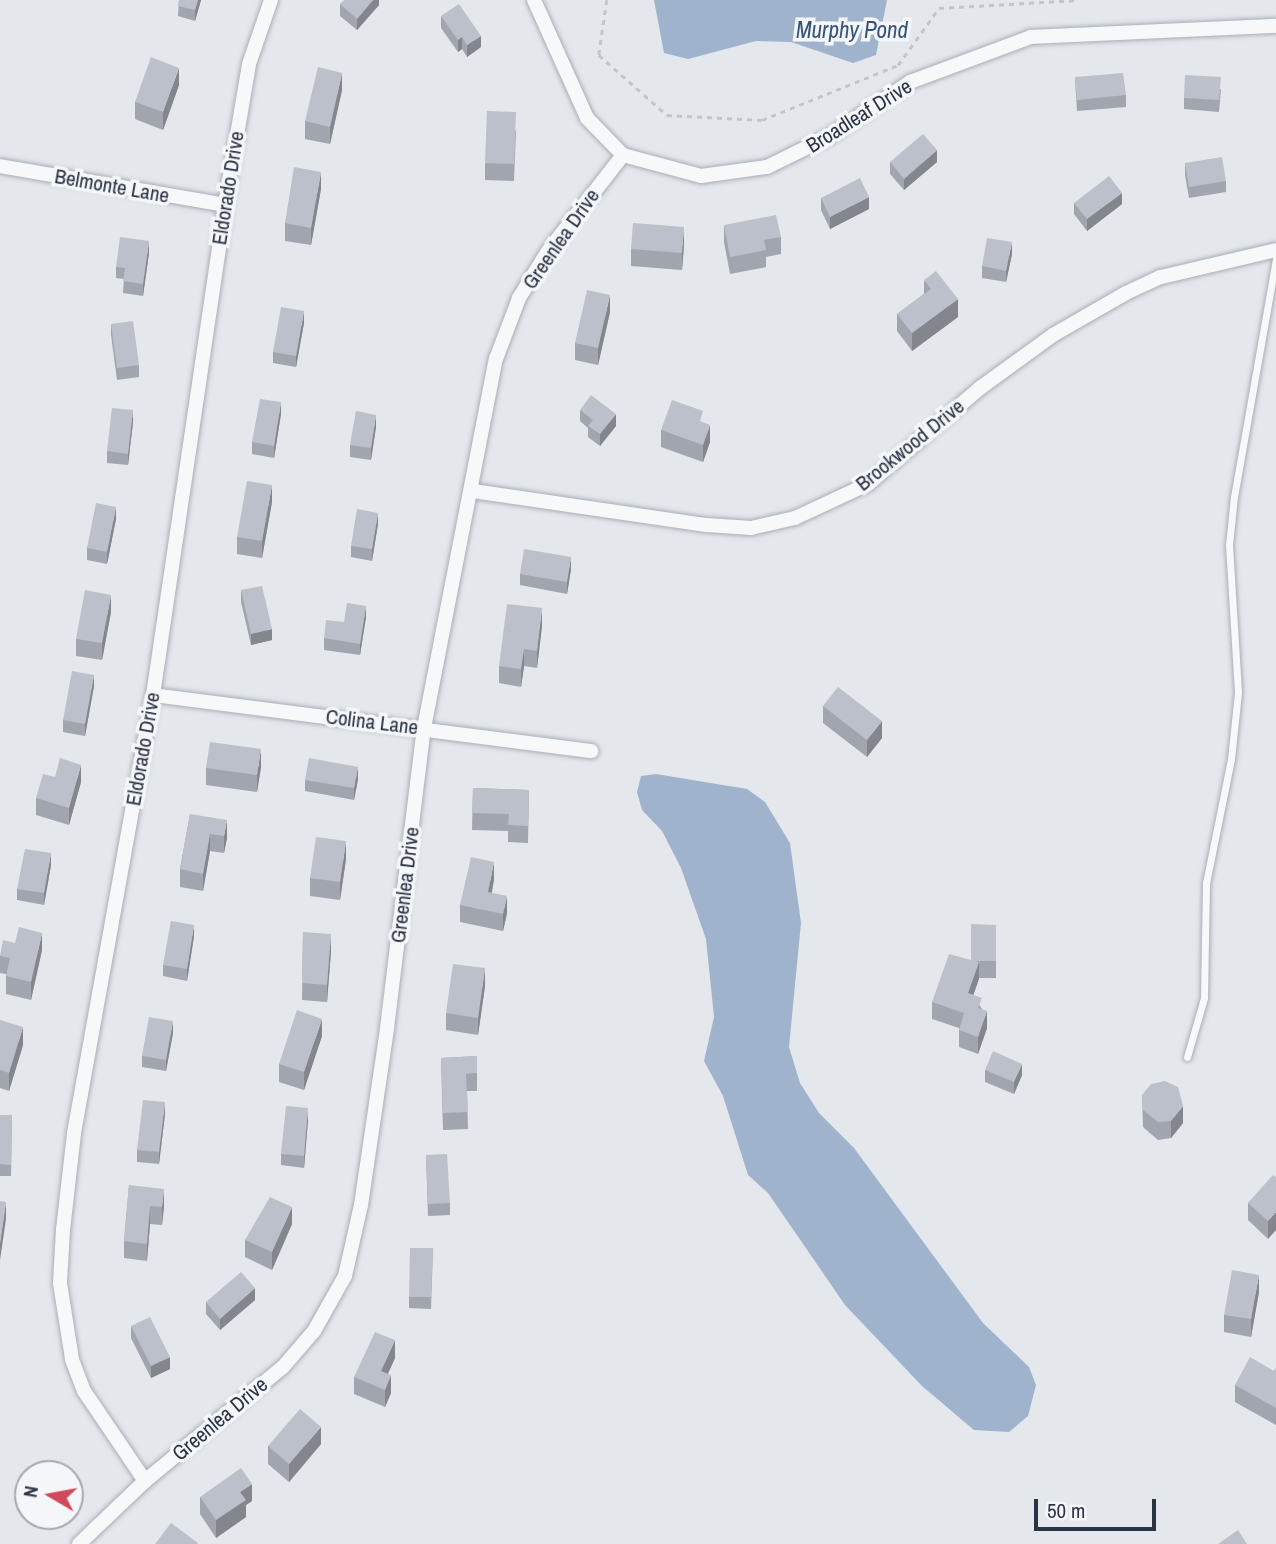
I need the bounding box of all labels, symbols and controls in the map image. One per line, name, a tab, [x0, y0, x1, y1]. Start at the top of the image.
water label: Murphy Pond	[796, 16, 908, 44]
street label: Broadleaf Drive	[802, 74, 916, 158]
street label: Eldorado Drive	[207, 129, 249, 247]
street label: Belmonte Lane	[53, 164, 171, 208]
street label: Greenlea Drive	[517, 184, 605, 294]
street label: Brookwood Drive	[851, 394, 969, 496]
street label: Eldorado Drive	[121, 690, 165, 808]
street label: Colina Lane	[324, 704, 420, 740]
street label: Greenlea Drive	[385, 826, 425, 944]
street label: Greenlea Drive	[167, 1372, 273, 1466]
north arrow	[14, 1460, 84, 1530]
text: N	[17, 1484, 44, 1499]
scale bar	[1038, 1484, 1160, 1528]
text: 50 m	[1047, 1496, 1085, 1525]

